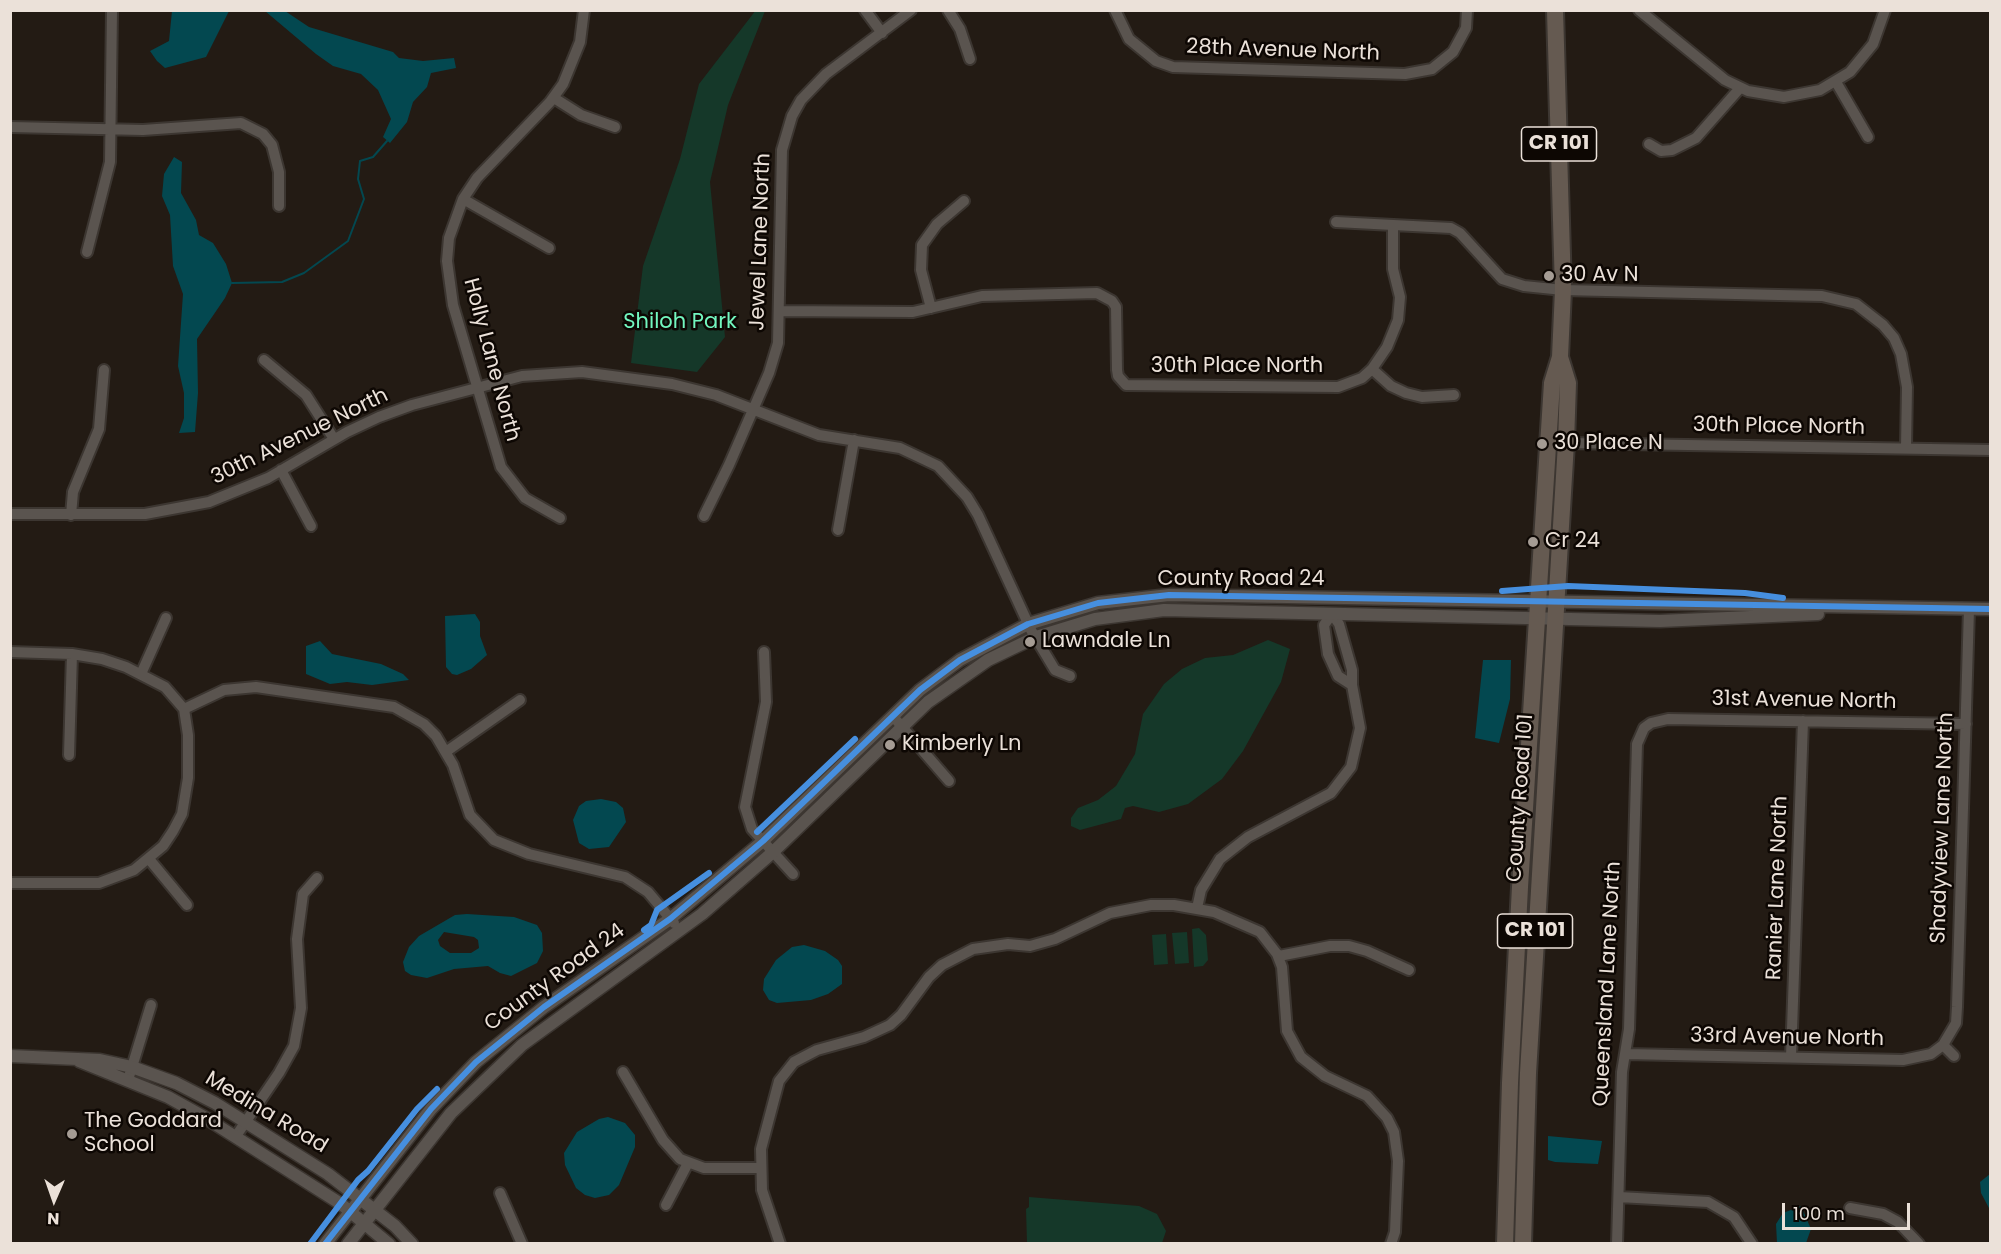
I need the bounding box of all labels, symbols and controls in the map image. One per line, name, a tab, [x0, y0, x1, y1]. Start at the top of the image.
street label: 28th Avenue North	[1186, 35, 1380, 67]
road number: CR 101	[1522, 127, 1596, 161]
street label: Jewel Lane North	[745, 153, 777, 331]
place label: 30 Av N	[1561, 263, 1638, 289]
marker: 30 Av N	[1542, 269, 1556, 283]
street label: Holly Lane North	[457, 276, 525, 444]
park label: Shiloh Park	[623, 310, 737, 336]
street label: 30th Place North	[1151, 354, 1323, 380]
street label: 30th Avenue North	[207, 383, 393, 491]
street label: 30th Place North	[1693, 413, 1865, 441]
place label: 30 Place N	[1554, 431, 1663, 457]
marker: 30 Place N	[1535, 437, 1549, 451]
place label: Cr 24	[1545, 529, 1600, 555]
marker: Cr 24	[1526, 535, 1540, 549]
street label: County Road 24	[1157, 567, 1325, 593]
place label: Lawndale Ln	[1042, 629, 1171, 655]
marker: Lawndale Ln	[1023, 635, 1037, 649]
street label: 31st Avenue North	[1711, 687, 1897, 715]
street label: Shadyview Lane North	[1926, 712, 1960, 944]
street label: County Road 101	[1503, 713, 1539, 883]
place label: Kimberly Ln	[902, 732, 1022, 758]
marker: Kimberly Ln	[883, 738, 897, 752]
street label: Ranier Lane North	[1762, 795, 1794, 981]
street label: Queensland Lane North	[1589, 861, 1627, 1107]
road number: CR 101	[1498, 914, 1573, 948]
street label: County Road 24	[480, 919, 630, 1037]
street label: 33rd Avenue North	[1690, 1024, 1884, 1052]
street label: Medina Road	[200, 1067, 332, 1159]
place label: The Goddard School	[84, 1109, 222, 1159]
marker: The Goddard School	[65, 1127, 79, 1141]
north arrow	[24, 1170, 84, 1230]
scale bar	[1785, 1191, 1912, 1229]
text: 100 m	[1793, 1201, 1845, 1226]
text: N	[47, 1207, 60, 1230]

